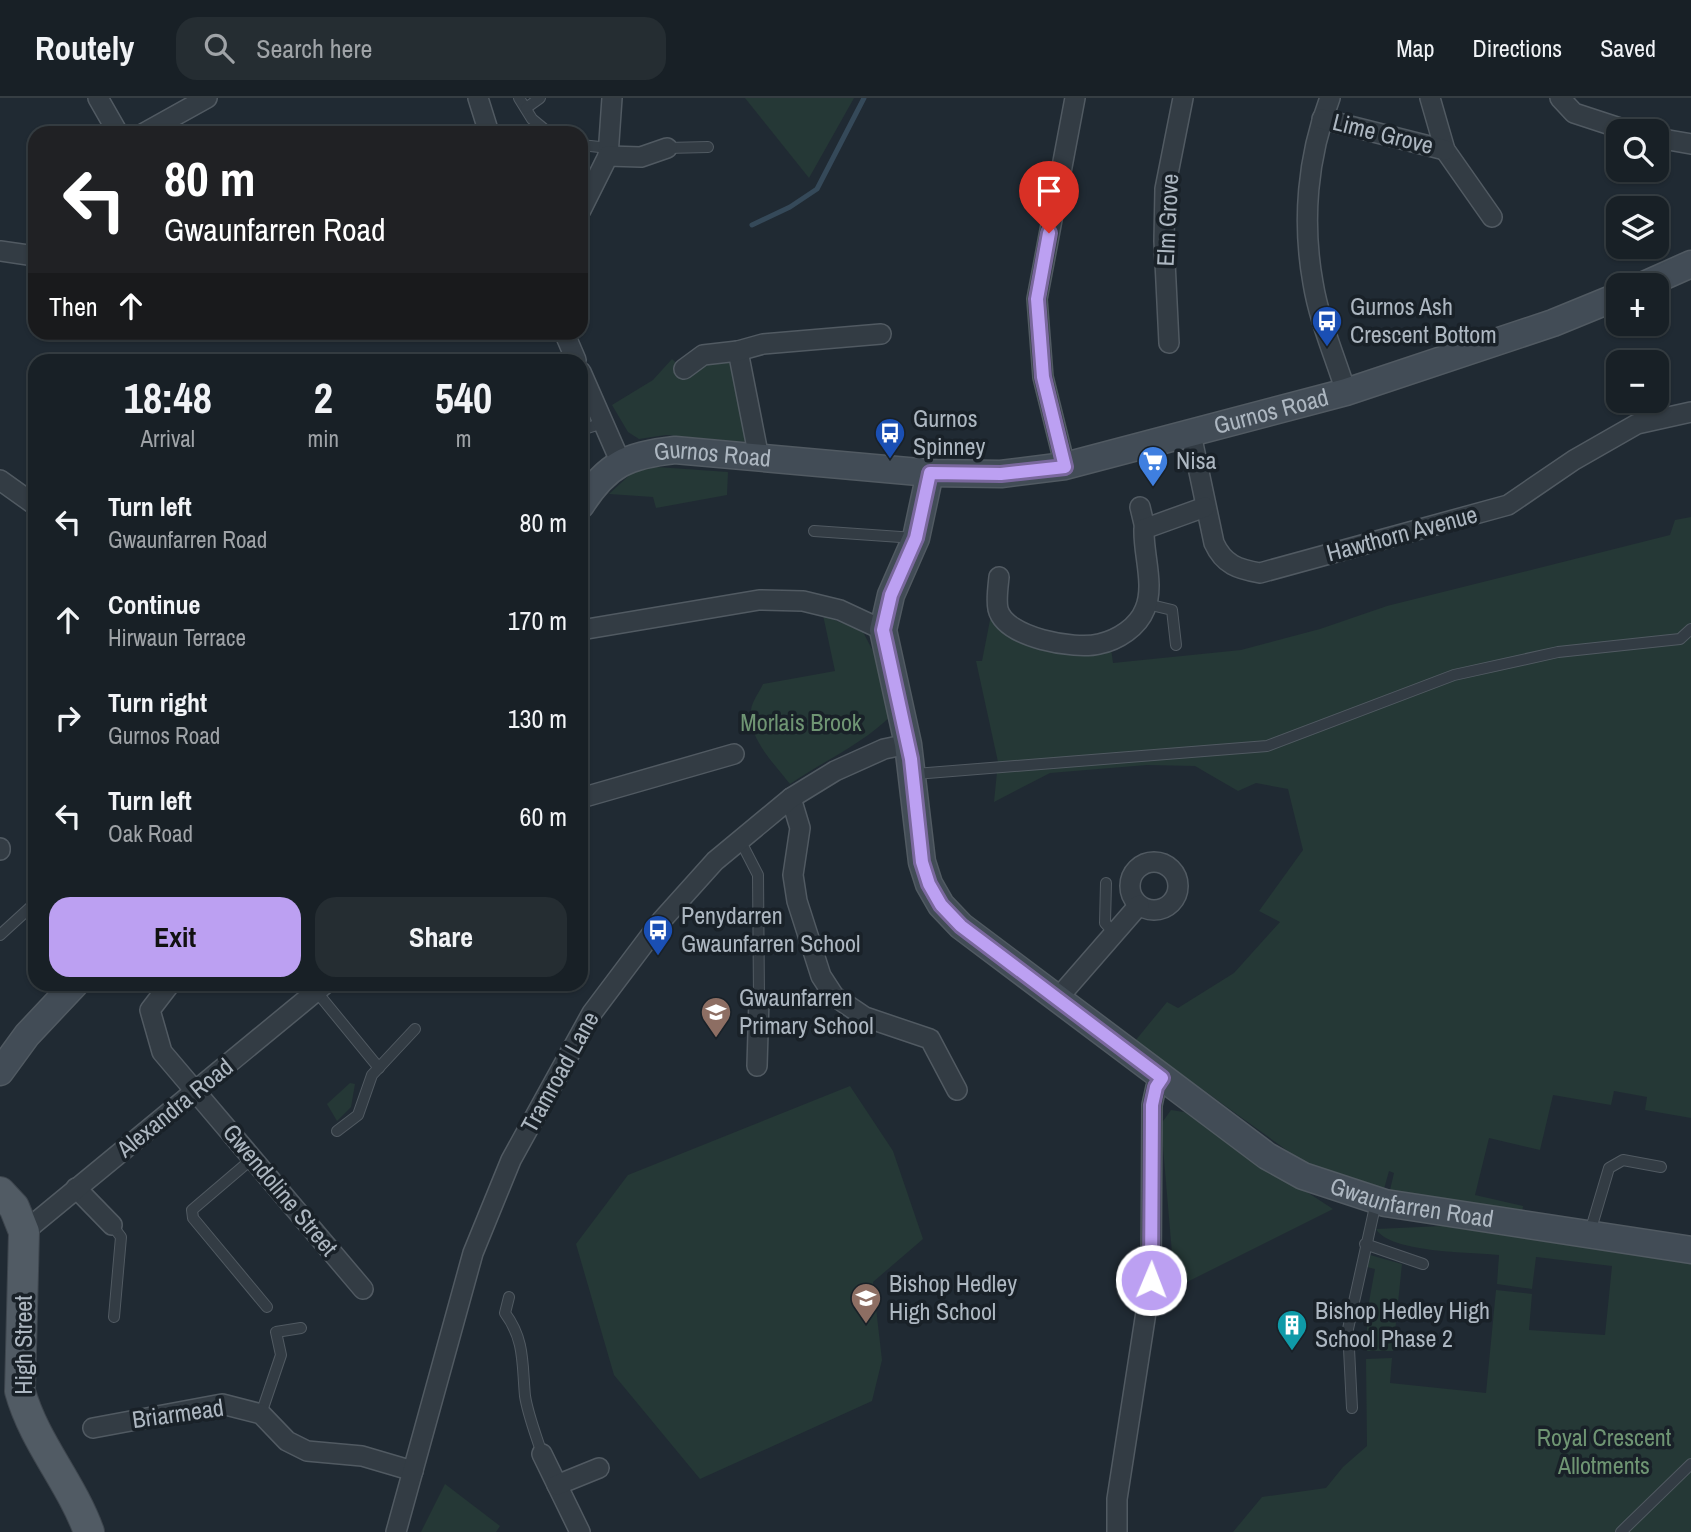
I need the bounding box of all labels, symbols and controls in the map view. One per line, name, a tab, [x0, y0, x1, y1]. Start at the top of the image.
search box	[176, 17, 666, 80]
text: Routely	[35, 26, 134, 70]
icon: search	[200, 29, 238, 67]
text: Search here	[256, 31, 372, 66]
text: Map	[1396, 32, 1434, 64]
text: Directions	[1472, 32, 1562, 64]
text: Saved	[1600, 32, 1656, 64]
street label: Lime Grove	[1329, 105, 1437, 161]
map controls	[1606, 119, 1669, 413]
button: search	[1606, 119, 1669, 182]
text: 80 m	[164, 145, 256, 211]
icon: left	[49, 154, 140, 245]
pin	[1019, 161, 1079, 233]
icon: arrive	[1030, 172, 1068, 210]
street label: Elm Grove	[1149, 173, 1185, 267]
button: layers	[1606, 196, 1669, 259]
text: Gwaunfarren Road	[164, 208, 386, 251]
button: +	[1606, 273, 1669, 336]
icon: ahead	[112, 287, 150, 325]
text: Then	[49, 289, 98, 324]
place label: Gurnos Ash Crescent Bottom	[1350, 290, 1497, 350]
bus stop icon: Gurnos Ash Crescent Bottom	[1310, 304, 1344, 348]
button: −	[1606, 350, 1669, 413]
text: 18:48	[124, 370, 212, 426]
text: 2	[314, 370, 333, 426]
text: 540	[435, 370, 492, 426]
street label: Gurnos Road	[1210, 380, 1332, 441]
place label: Gurnos Spinney	[913, 402, 985, 462]
bus stop icon: Gurnos Spinney	[873, 416, 907, 460]
text: Arrival	[141, 423, 195, 454]
text: min	[308, 423, 339, 454]
text: m	[456, 423, 471, 454]
street label: Gurnos Road	[652, 433, 772, 474]
supermarket icon: Nisa	[1136, 444, 1170, 488]
place label: Nisa	[1176, 444, 1217, 476]
text: Turn left	[108, 489, 192, 524]
street label: Hawthorn Avenue	[1323, 498, 1481, 569]
icon: left	[49, 503, 87, 541]
text: 80 m	[520, 505, 567, 540]
text: Gwaunfarren Road	[108, 524, 267, 555]
text: Continue	[108, 587, 200, 622]
icon: ahead	[49, 601, 87, 639]
text: 170 m	[508, 603, 567, 638]
text: Hirwaun Terrace	[108, 622, 246, 653]
text: Turn right	[108, 685, 207, 720]
icon: right	[49, 699, 87, 737]
text: 130 m	[508, 701, 567, 736]
park label: Morlais Brook	[740, 706, 862, 738]
text: Gurnos Road	[108, 720, 220, 751]
text: Turn left	[108, 783, 192, 818]
icon: left	[49, 797, 87, 835]
text: 60 m	[520, 799, 567, 834]
text: Oak Road	[108, 818, 193, 849]
button: Exit	[49, 897, 301, 977]
button: Share	[315, 897, 567, 977]
place label: Penydarren Gwaunfarren School	[681, 899, 860, 959]
bus stop icon: Penydarren Gwaunfarren School	[641, 913, 675, 957]
place label: Gwaunfarren Primary School	[739, 981, 874, 1041]
school or university icon: Gwaunfarren Primary School	[699, 995, 733, 1039]
street label: Tramroad Lane	[513, 1005, 606, 1138]
street label: Alexandra Road	[109, 1050, 239, 1165]
street label: Gwendoline Street	[216, 1117, 346, 1262]
street label: Gwaunfarren Road	[1326, 1169, 1496, 1234]
position arrow	[1114, 1243, 1188, 1317]
place label: Bishop Hedley High School	[889, 1267, 1017, 1327]
school or university icon: Bishop Hedley High School	[849, 1281, 883, 1325]
place label: Bishop Hedley High School Phase 2	[1315, 1294, 1490, 1354]
street label: High Street	[7, 1295, 39, 1395]
building icon: Bishop Hedley High School Phase 2	[1275, 1308, 1309, 1352]
street label: Briarmead	[130, 1391, 226, 1435]
park label: Royal Crescent Allotments	[1537, 1421, 1672, 1481]

